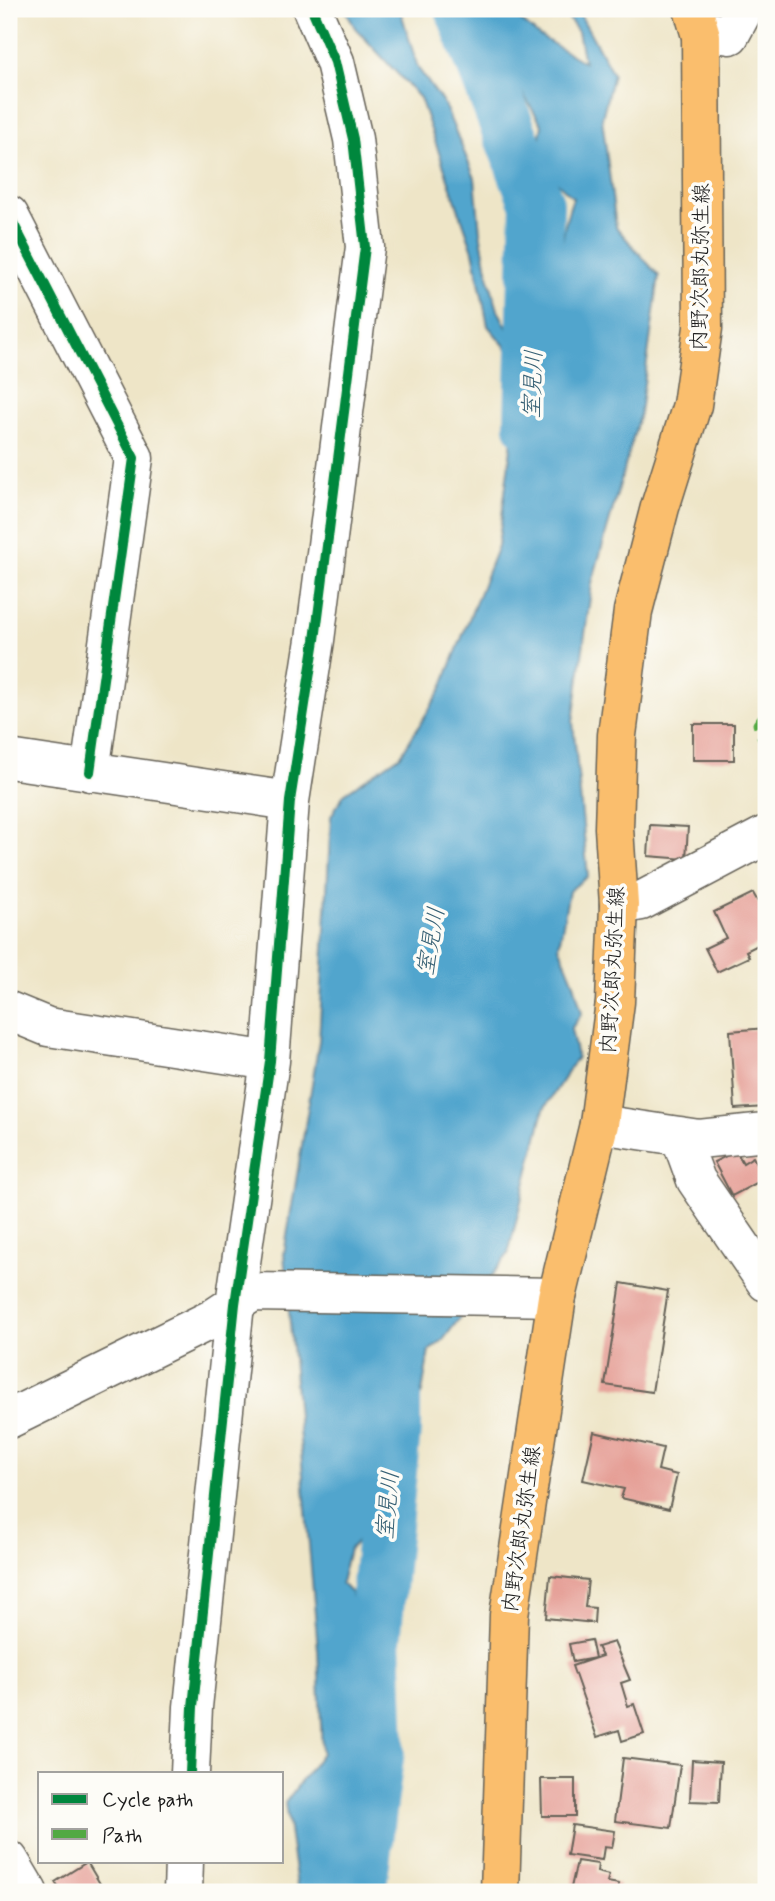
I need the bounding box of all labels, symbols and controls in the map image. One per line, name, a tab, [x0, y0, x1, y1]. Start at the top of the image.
street label: 内野次郎丸弥生線	[686, 183, 716, 351]
water label: 室見川	[518, 349, 550, 419]
street label: 内野次郎丸弥生線	[595, 885, 631, 1055]
water label: 室見川	[411, 905, 453, 978]
street label: 内野次郎丸弥生線	[496, 1444, 548, 1614]
water label: 室見川	[371, 1469, 407, 1541]
legend	[38, 1772, 284, 1862]
text: Cycle path	[102, 1786, 193, 1814]
text: Path	[102, 1822, 142, 1850]

